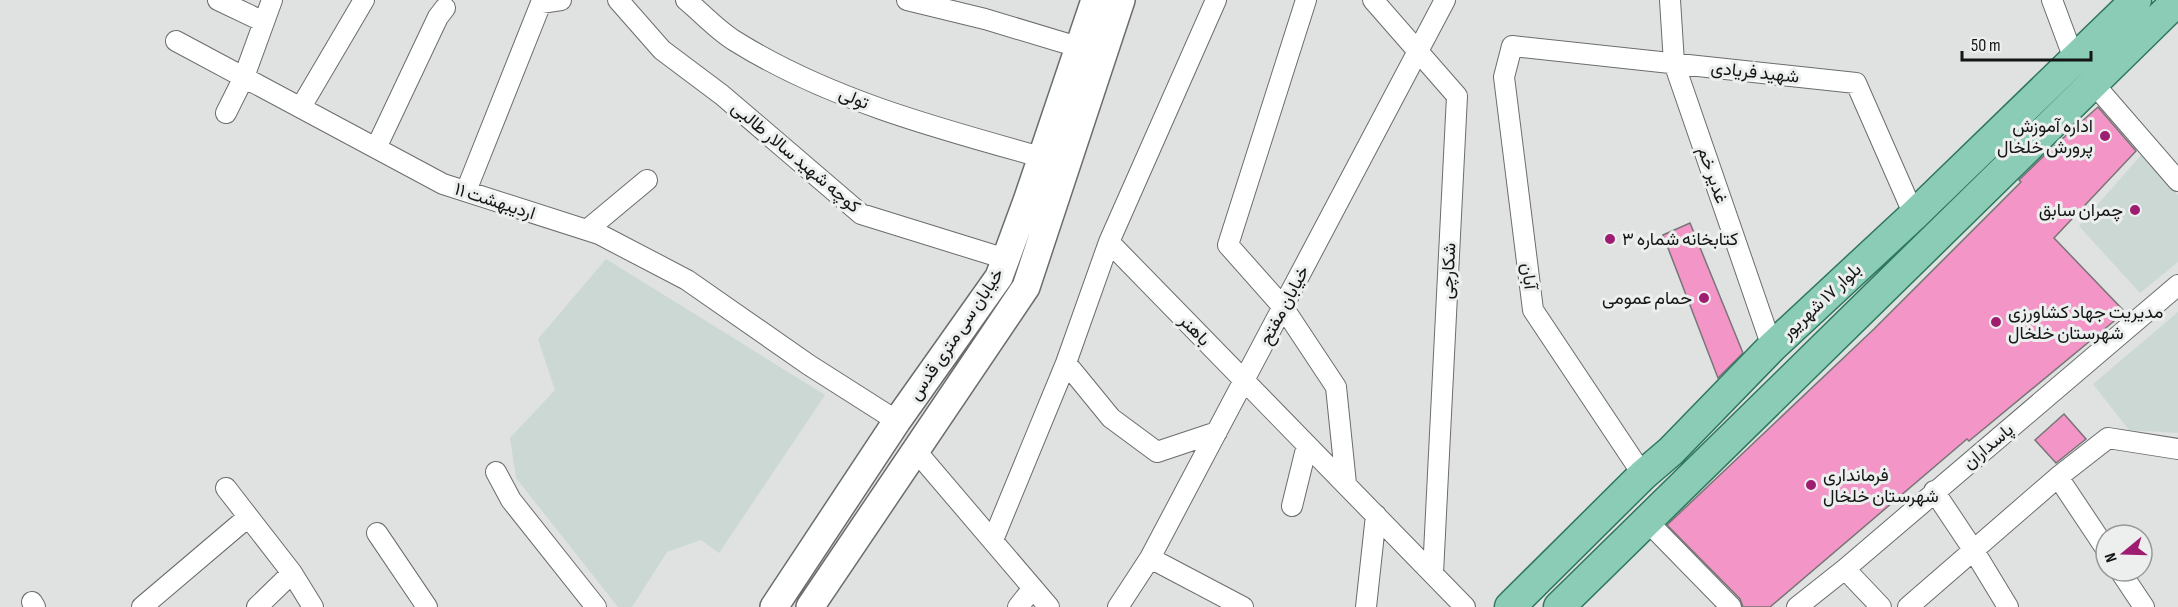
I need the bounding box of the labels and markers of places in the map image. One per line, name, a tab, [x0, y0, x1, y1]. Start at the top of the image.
place label: اداره آموزش پرورش خلخال	[1997, 116, 2093, 159]
marker: اداره آموزش پرورش خلخال	[2098, 129, 2112, 143]
place label: چمران سابق	[2039, 200, 2123, 222]
marker: چمران سابق	[2128, 203, 2142, 217]
place label: کتابخانه شماره ۳	[1622, 229, 1738, 250]
marker: کتابخانه شماره ۳	[1603, 232, 1617, 246]
place label: حمام عمومی	[1602, 288, 1692, 310]
marker: حمام عمومی	[1697, 291, 1711, 305]
place label: مدیریت جهاد کشاورزی شهرستان خلخال	[2008, 302, 2163, 344]
marker: مدیریت جهاد کشاورزی شهرستان خلخال	[1989, 315, 2003, 329]
place label: فرمانداری شهرستان خلخال	[1823, 465, 1939, 507]
marker: فرمانداری شهرستان خلخال	[1804, 478, 1818, 492]

